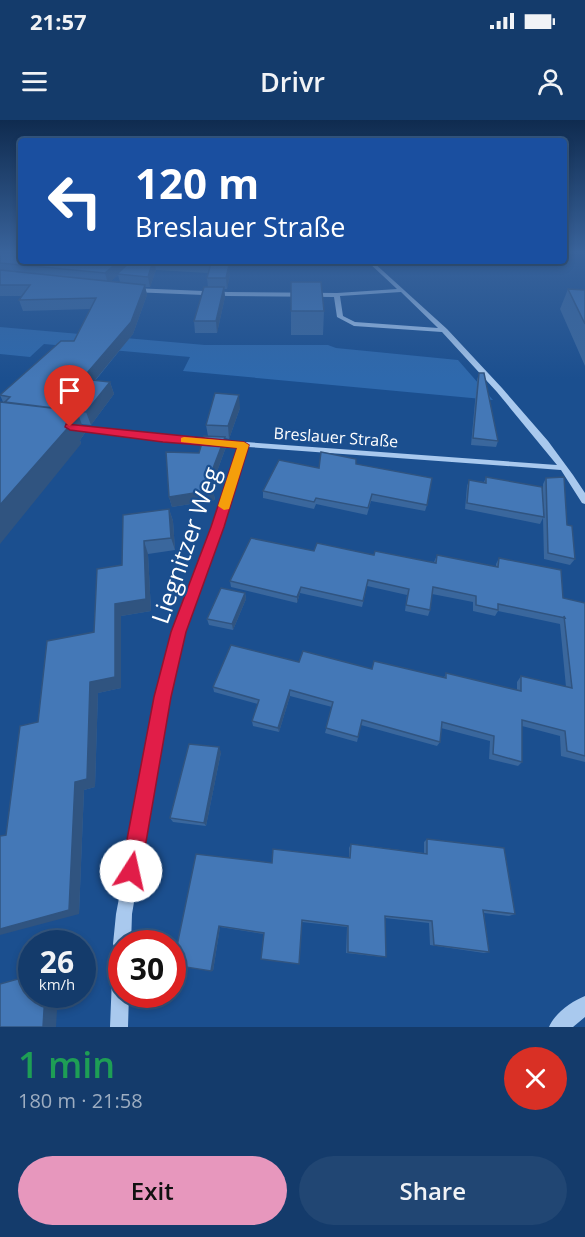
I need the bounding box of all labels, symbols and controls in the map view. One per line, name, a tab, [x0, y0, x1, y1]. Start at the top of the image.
text: 21:57	[30, 6, 87, 36]
text: Drivr	[260, 63, 325, 100]
icon: menu	[18, 65, 51, 98]
icon: person	[534, 65, 567, 98]
text: 120 m	[135, 154, 259, 211]
icon: left	[36, 162, 114, 240]
text: Breslauer Straße	[135, 208, 346, 245]
pin	[44, 365, 95, 427]
icon: arrive	[53, 374, 86, 407]
street label: Breslauer Straße	[273, 422, 399, 452]
street label: Liegnitzer Weg	[143, 462, 227, 628]
position arrow	[99, 839, 163, 903]
speed limit sign: 30	[108, 930, 186, 1008]
text: 26	[40, 941, 74, 982]
text: km/h	[39, 974, 75, 994]
text: 1 min	[18, 1040, 115, 1089]
button: close	[504, 1047, 567, 1110]
text: 180 m · 21:58	[18, 1087, 143, 1114]
button: Exit	[18, 1156, 287, 1225]
button: Share	[299, 1156, 567, 1225]

